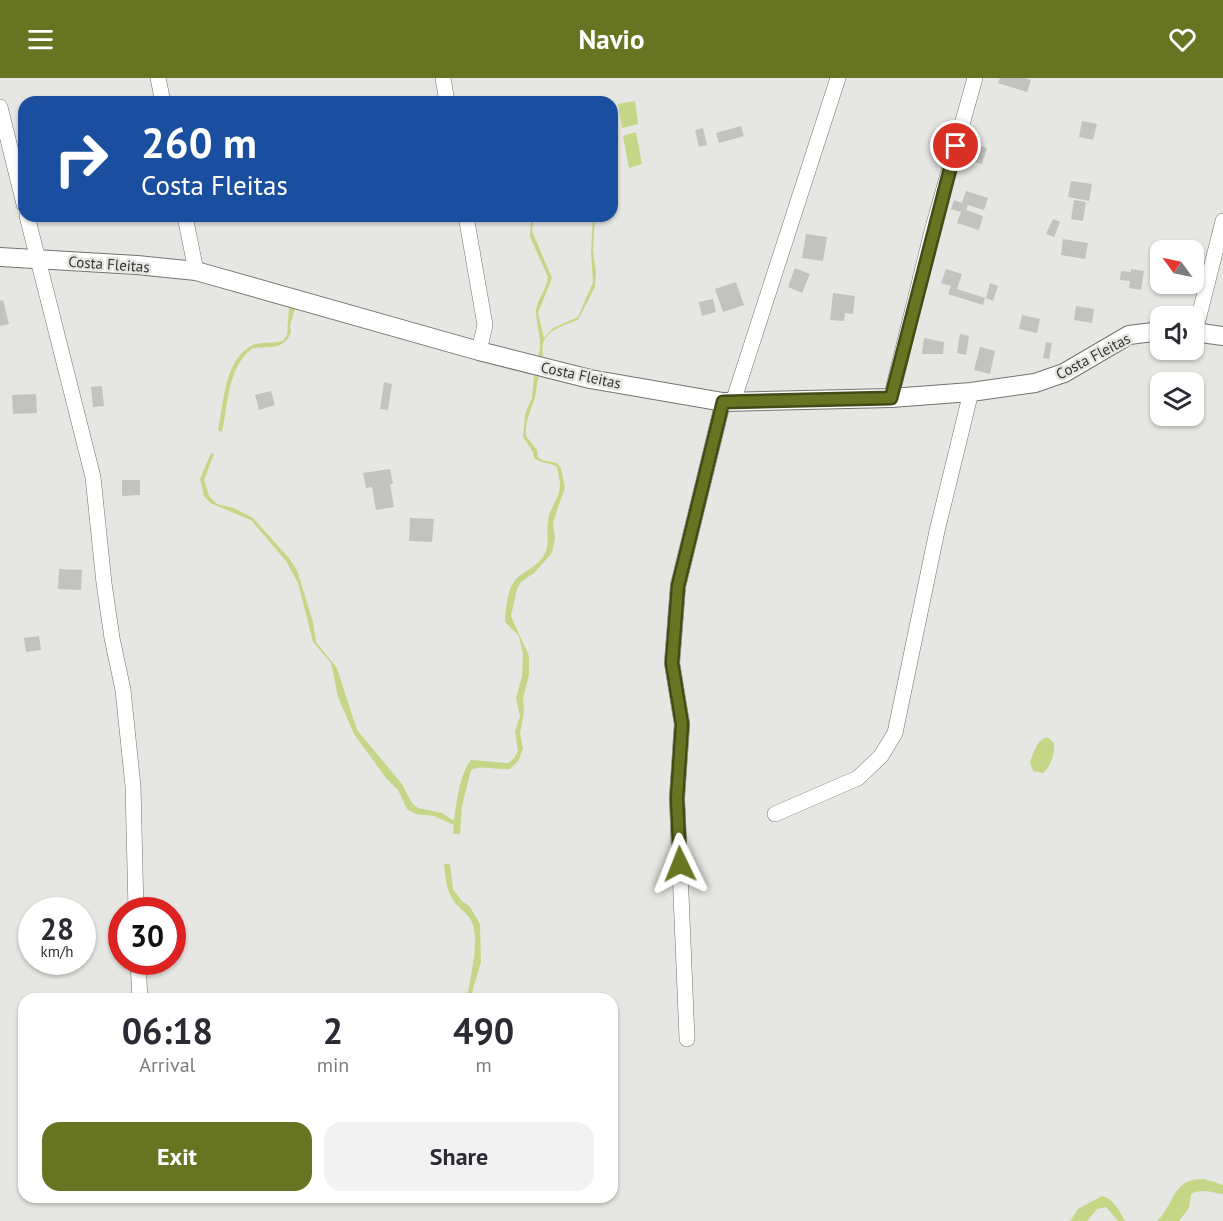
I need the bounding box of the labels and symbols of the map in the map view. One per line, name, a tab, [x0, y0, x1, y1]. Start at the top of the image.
pin	[930, 120, 981, 171]
north arrow	[1150, 240, 1204, 294]
street label: Costa Fleitas	[68, 252, 150, 276]
street label: Costa Fleitas	[1053, 328, 1133, 384]
street label: Costa Fleitas	[539, 357, 623, 393]
position arrow	[648, 832, 712, 896]
speed limit sign: 30	[108, 897, 186, 975]

